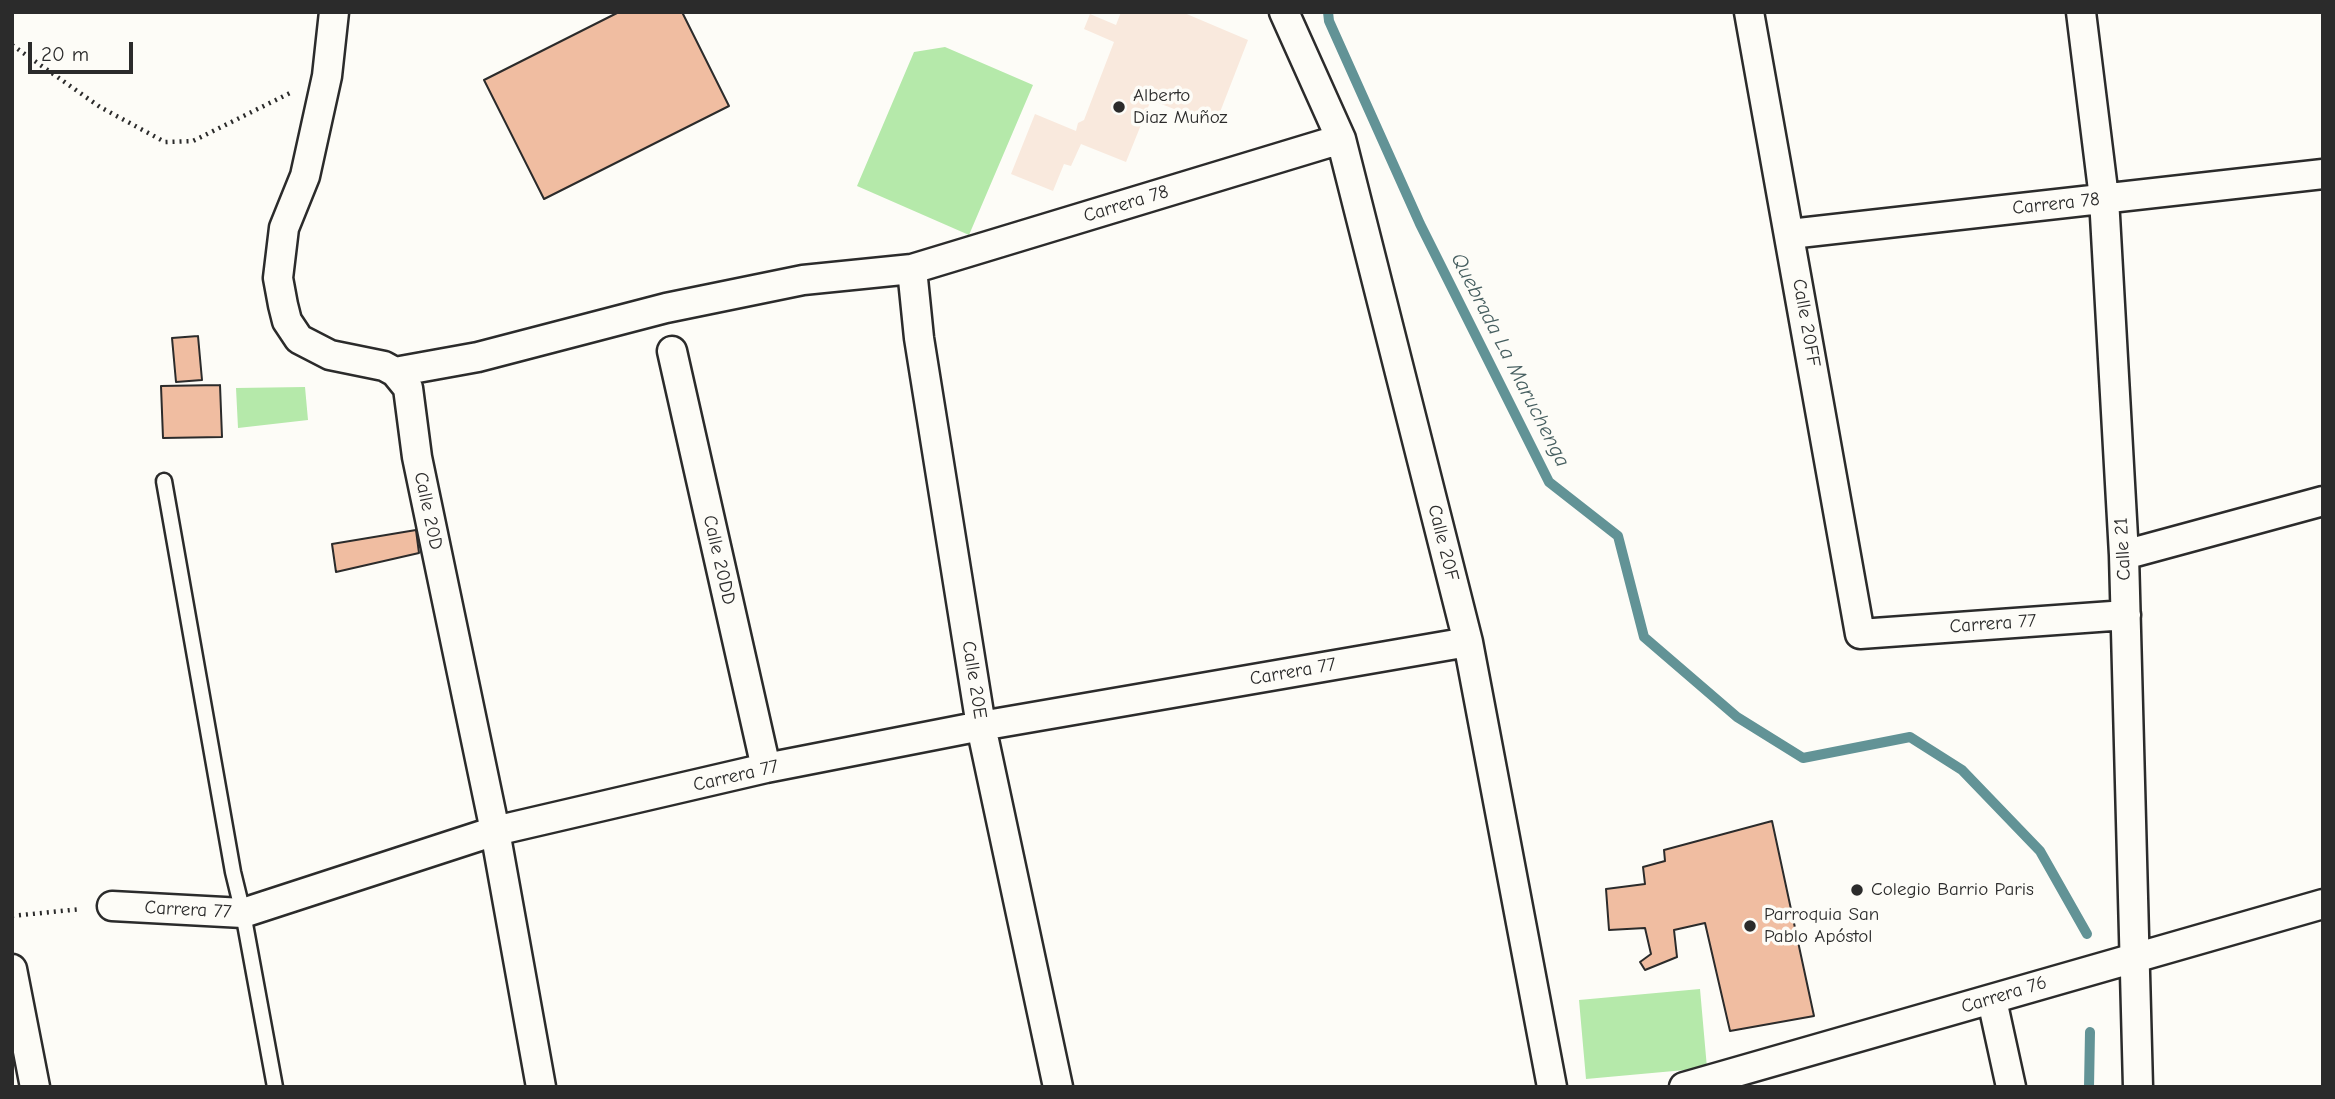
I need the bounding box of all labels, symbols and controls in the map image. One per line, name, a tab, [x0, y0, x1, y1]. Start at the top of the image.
scale bar	[32, 28, 136, 72]
text: 20 m	[41, 42, 89, 66]
place label: Alberto Diaz Muñoz	[1133, 85, 1228, 129]
marker: Alberto Diaz Muñoz	[1111, 99, 1127, 115]
street label: Carrera 78	[1081, 180, 1171, 228]
street label: Carrera 78	[2011, 188, 2101, 220]
water label: Quebrada La Maruchenga	[1445, 249, 1575, 471]
street label: Calle 20FF	[1787, 277, 1825, 369]
street label: Calle 20D	[409, 470, 447, 552]
street label: Calle 20F	[1422, 502, 1464, 584]
street label: Calle 20DD	[698, 513, 740, 607]
street label: Calle 21	[2110, 517, 2136, 581]
street label: Carrera 77	[1949, 610, 2037, 638]
street label: Calle 20E	[957, 639, 991, 721]
street label: Carrera 77	[1248, 653, 1338, 691]
street label: Carrera 77	[691, 755, 781, 797]
place label: Colegio Barrio Paris	[1871, 879, 2034, 901]
marker: Colegio Barrio Paris	[1849, 882, 1865, 898]
street label: Carrera 77	[144, 896, 232, 924]
place label: Parroquia San Pablo Apóstol	[1764, 904, 1879, 948]
marker: Parroquia San Pablo Apóstol	[1742, 918, 1758, 934]
street label: Carrera 76	[1958, 971, 2050, 1019]

